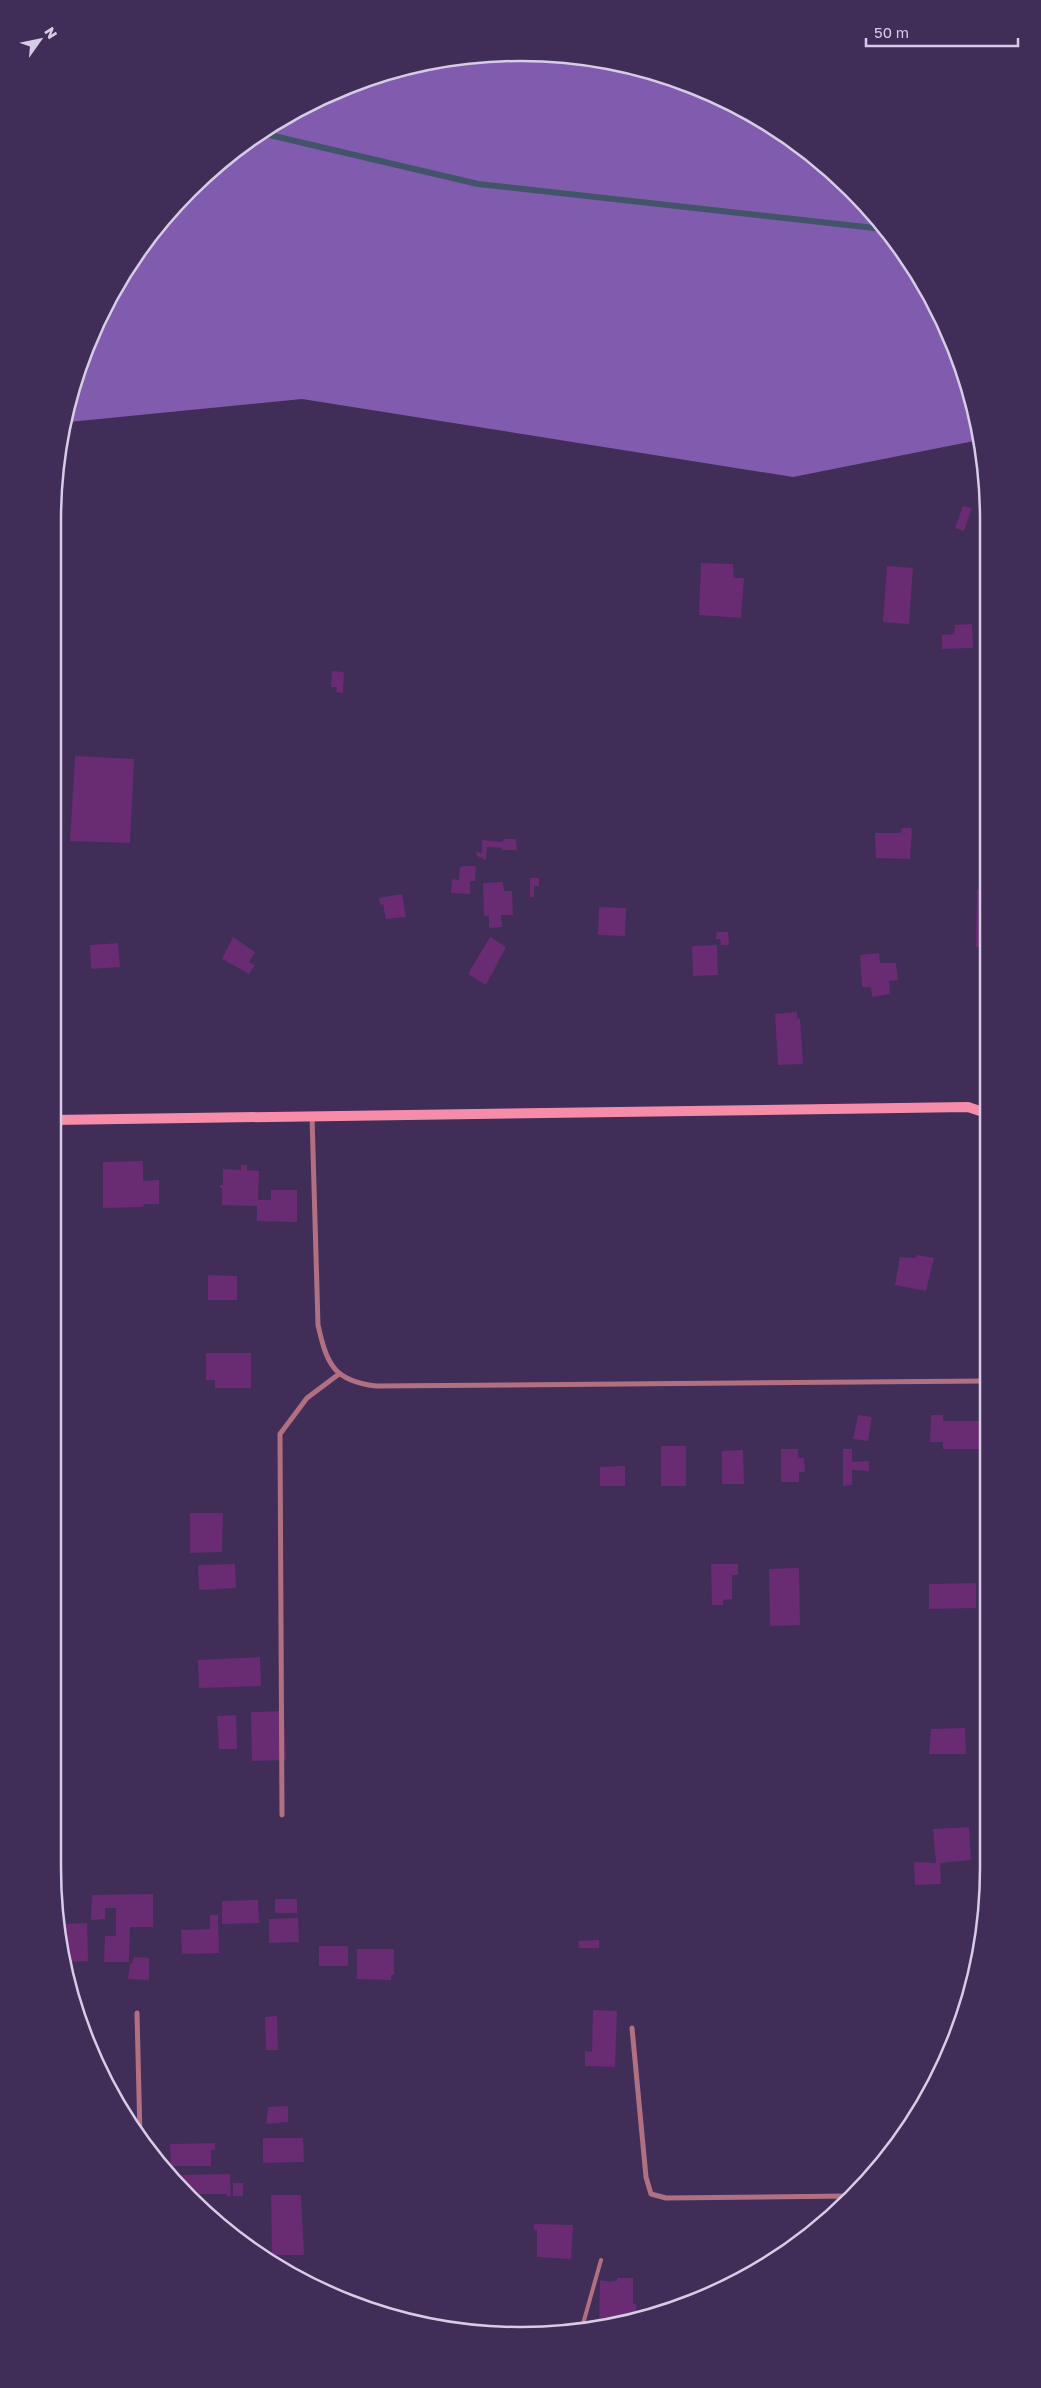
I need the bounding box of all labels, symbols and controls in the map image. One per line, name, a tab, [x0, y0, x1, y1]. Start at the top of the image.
north arrow	[15, 15, 65, 65]
scale bar	[866, 15, 1018, 47]
text: 50 m	[874, 23, 909, 41]
text: N	[41, 24, 61, 42]

